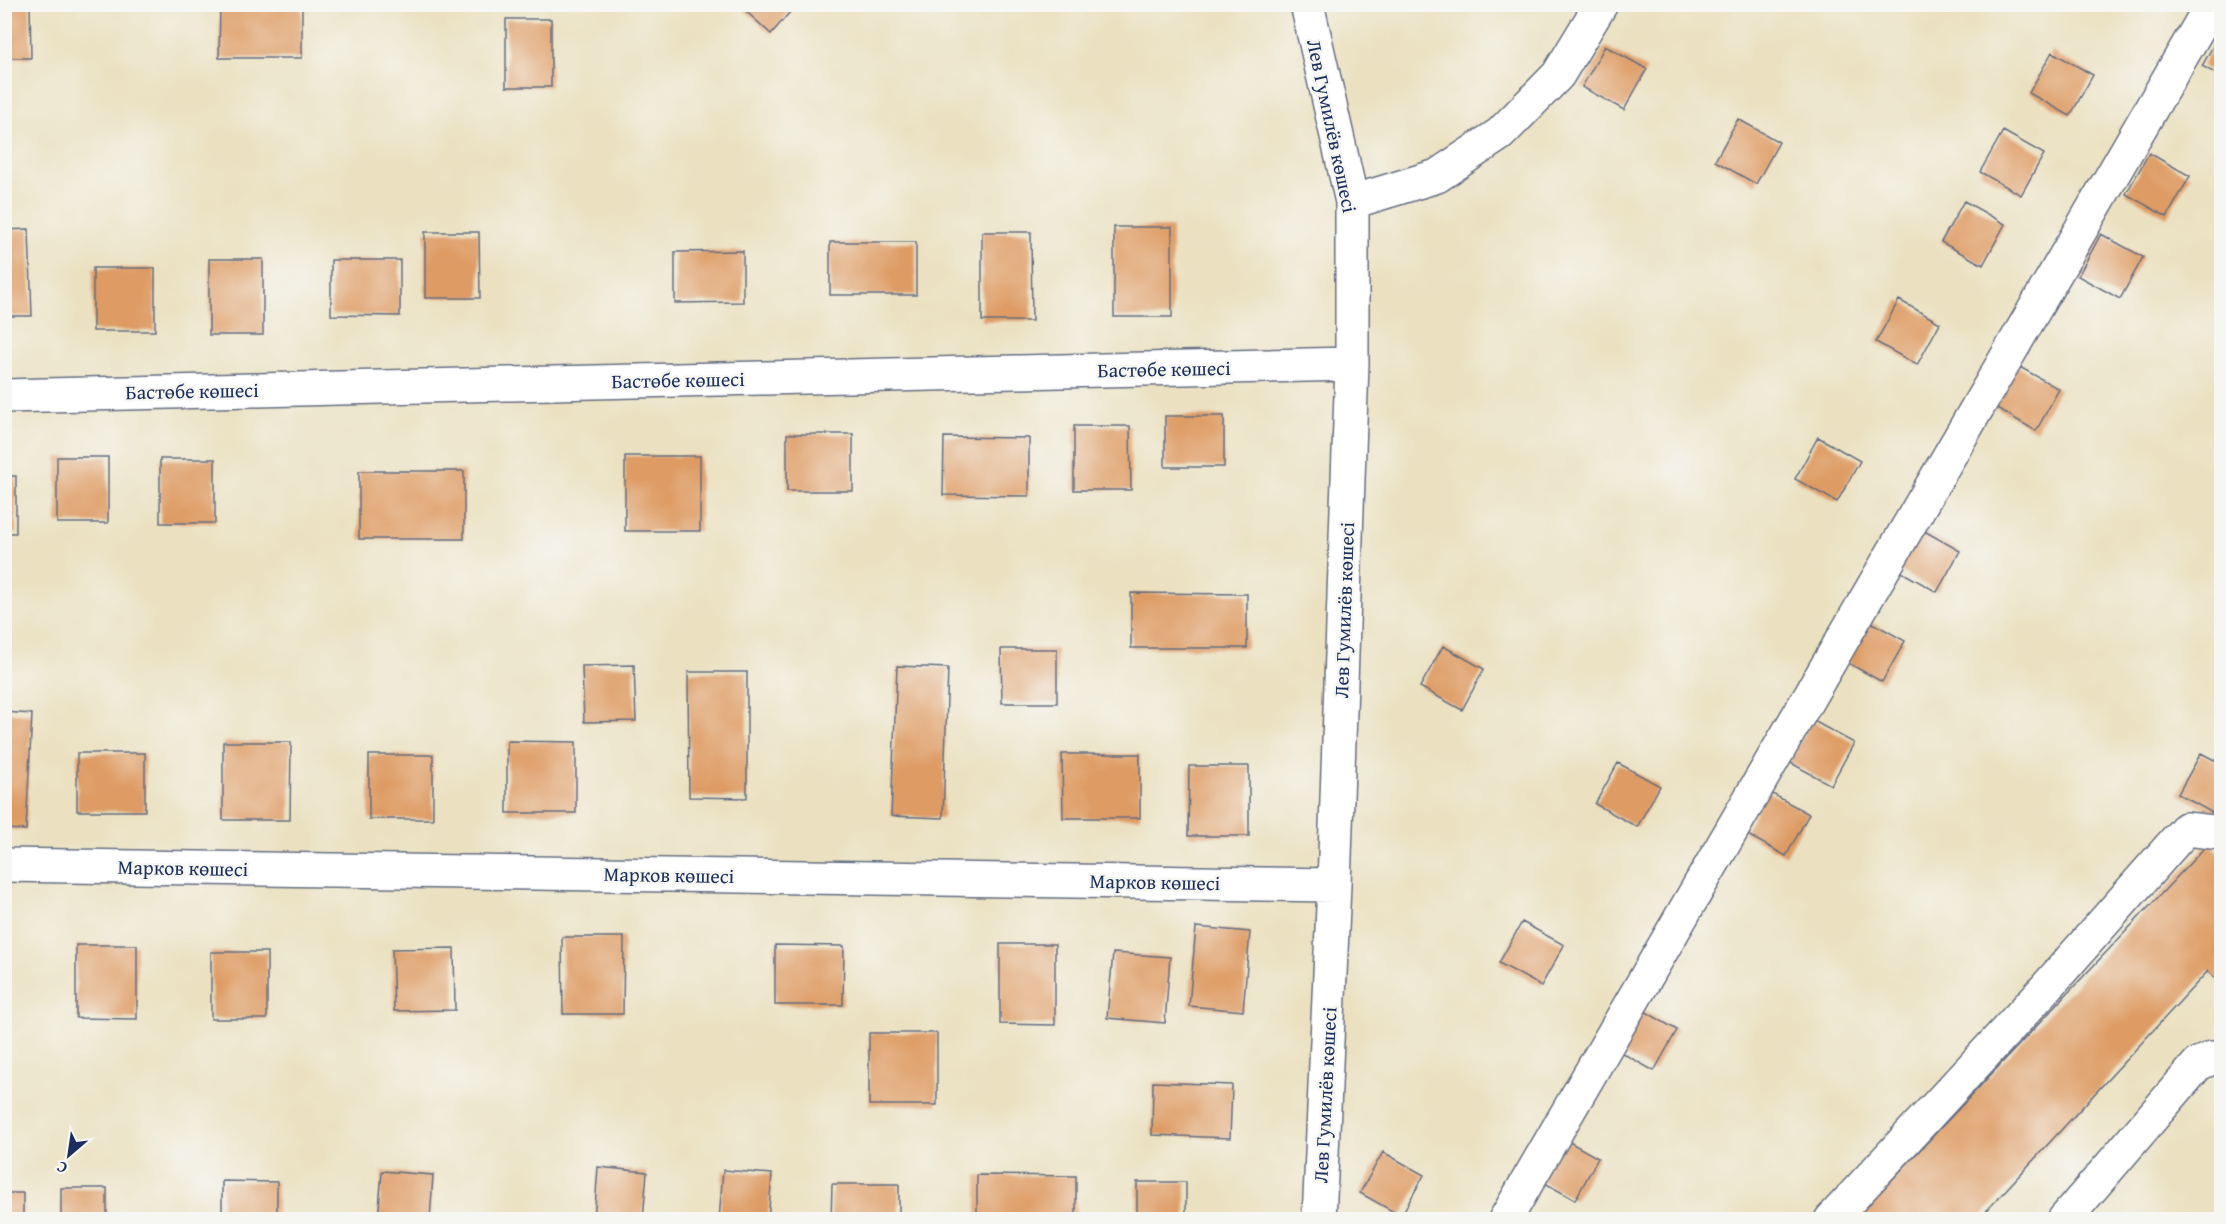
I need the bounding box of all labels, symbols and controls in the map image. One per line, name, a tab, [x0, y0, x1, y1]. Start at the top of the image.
street label: Лев Гумилёв көшесі	[1300, 37, 1365, 216]
street label: Бастөбе көшесі	[1097, 353, 1231, 384]
street label: Бастөбе көшесі	[611, 364, 745, 395]
street label: Бастөбе көшесі	[125, 375, 259, 406]
street label: Лев Гумилёв көшесі	[1326, 521, 1361, 699]
street label: Марков көшесі	[117, 852, 249, 883]
street label: Марков көшесі	[603, 859, 735, 890]
street label: Марков көшесі	[1089, 866, 1221, 897]
street label: Лев Гумилёв көшесі	[1305, 1006, 1344, 1184]
north arrow	[39, 1125, 99, 1185]
text: С	[52, 1155, 72, 1181]

